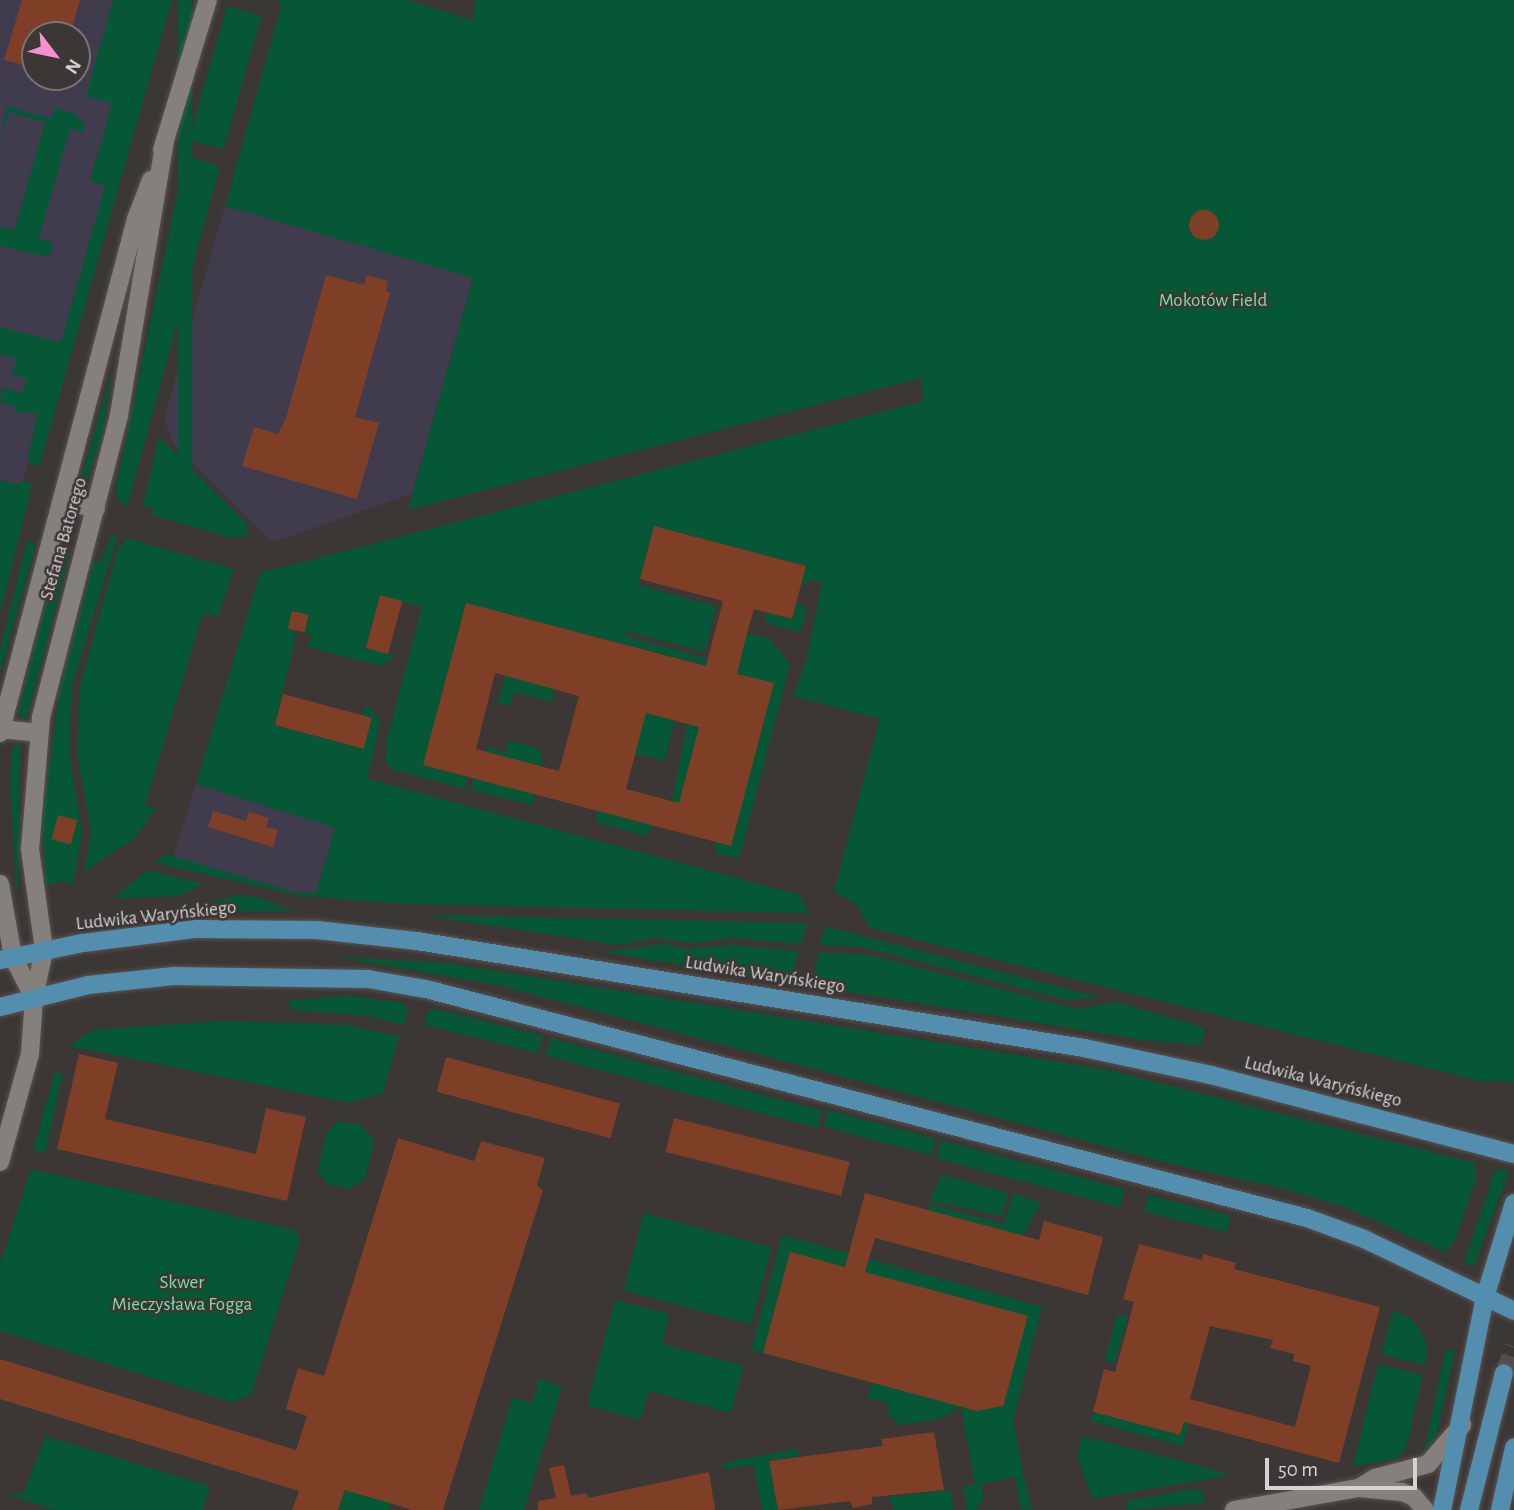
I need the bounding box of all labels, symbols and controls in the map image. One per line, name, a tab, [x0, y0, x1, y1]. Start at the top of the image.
north arrow	[21, 21, 91, 91]
text: N	[61, 56, 84, 77]
park label: Mokotów Field	[1159, 290, 1267, 312]
street label: Stefana Batorego	[36, 475, 92, 603]
street label: Ludwika Waryńskiego	[75, 896, 237, 936]
street label: Ludwika Waryńskiego	[684, 951, 846, 999]
street label: Ludwika Waryńskiego	[1242, 1051, 1404, 1113]
park label: Skwer Mieczysława Fogga	[112, 1272, 252, 1316]
scale bar	[1269, 1444, 1421, 1488]
text: 50 m	[1278, 1459, 1318, 1480]

